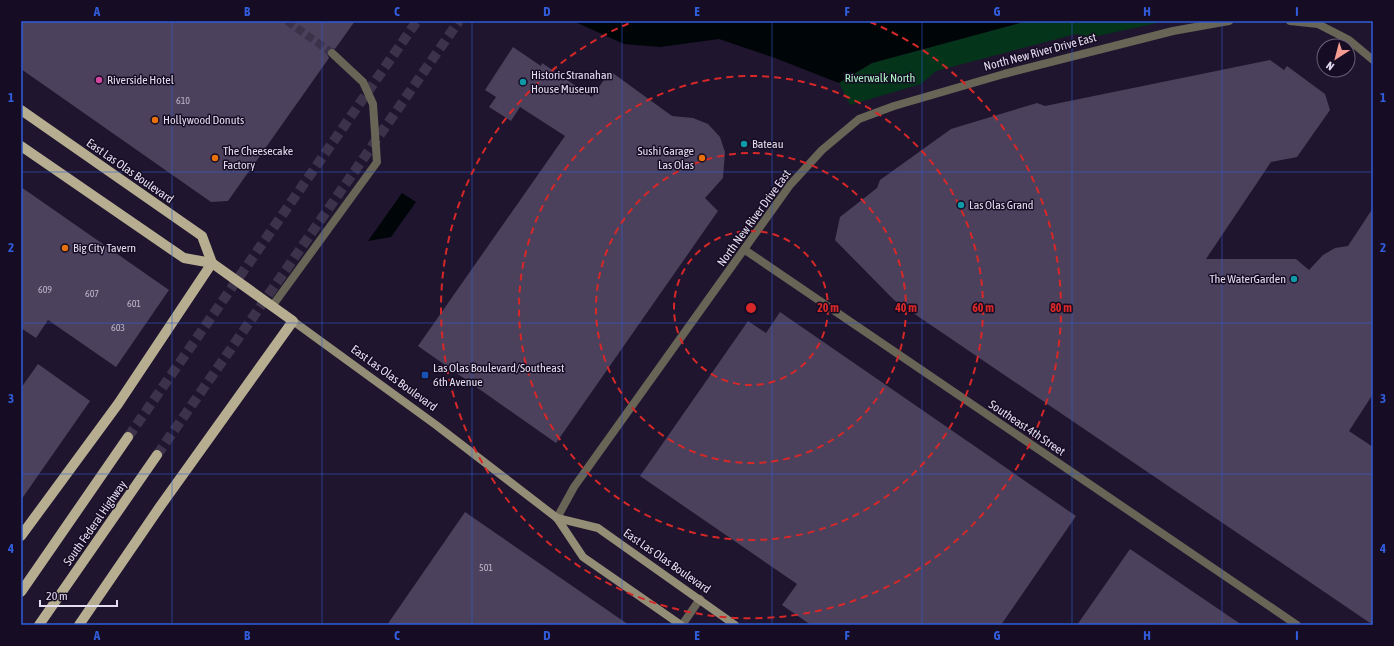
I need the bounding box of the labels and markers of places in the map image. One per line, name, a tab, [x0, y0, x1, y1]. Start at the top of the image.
place label: Historic Stranahan House Museum	[531, 68, 612, 96]
place label: Riverside Hotel	[107, 73, 175, 87]
marker: Riverside Hotel	[94, 75, 104, 85]
marker: Historic Stranahan House Museum	[518, 77, 528, 87]
place label: Hollywood Donuts	[163, 113, 244, 127]
marker: Hollywood Donuts	[150, 115, 160, 125]
place label: Bateau	[752, 137, 784, 151]
marker: Bateau	[739, 139, 749, 149]
place label: The Cheesecake Factory	[223, 144, 293, 172]
place label: Sushi Garage Las Olas	[638, 144, 694, 172]
marker: The Cheesecake Factory	[210, 153, 220, 163]
marker: Sushi Garage Las Olas	[697, 153, 707, 163]
place label: Las Olas Grand	[969, 198, 1034, 212]
marker: Las Olas Grand	[956, 200, 966, 210]
place label: Big City Tavern	[73, 241, 136, 255]
marker: Big City Tavern	[60, 243, 70, 253]
place label: The WaterGarden	[1209, 272, 1286, 286]
marker: The WaterGarden	[1289, 274, 1299, 284]
centre of rings	[744, 301, 758, 315]
place label: Las Olas Boulevard/Southeast 6th Avenue	[433, 361, 565, 389]
marker: Las Olas Boulevard/Southeast 6th Avenue	[420, 370, 430, 380]

